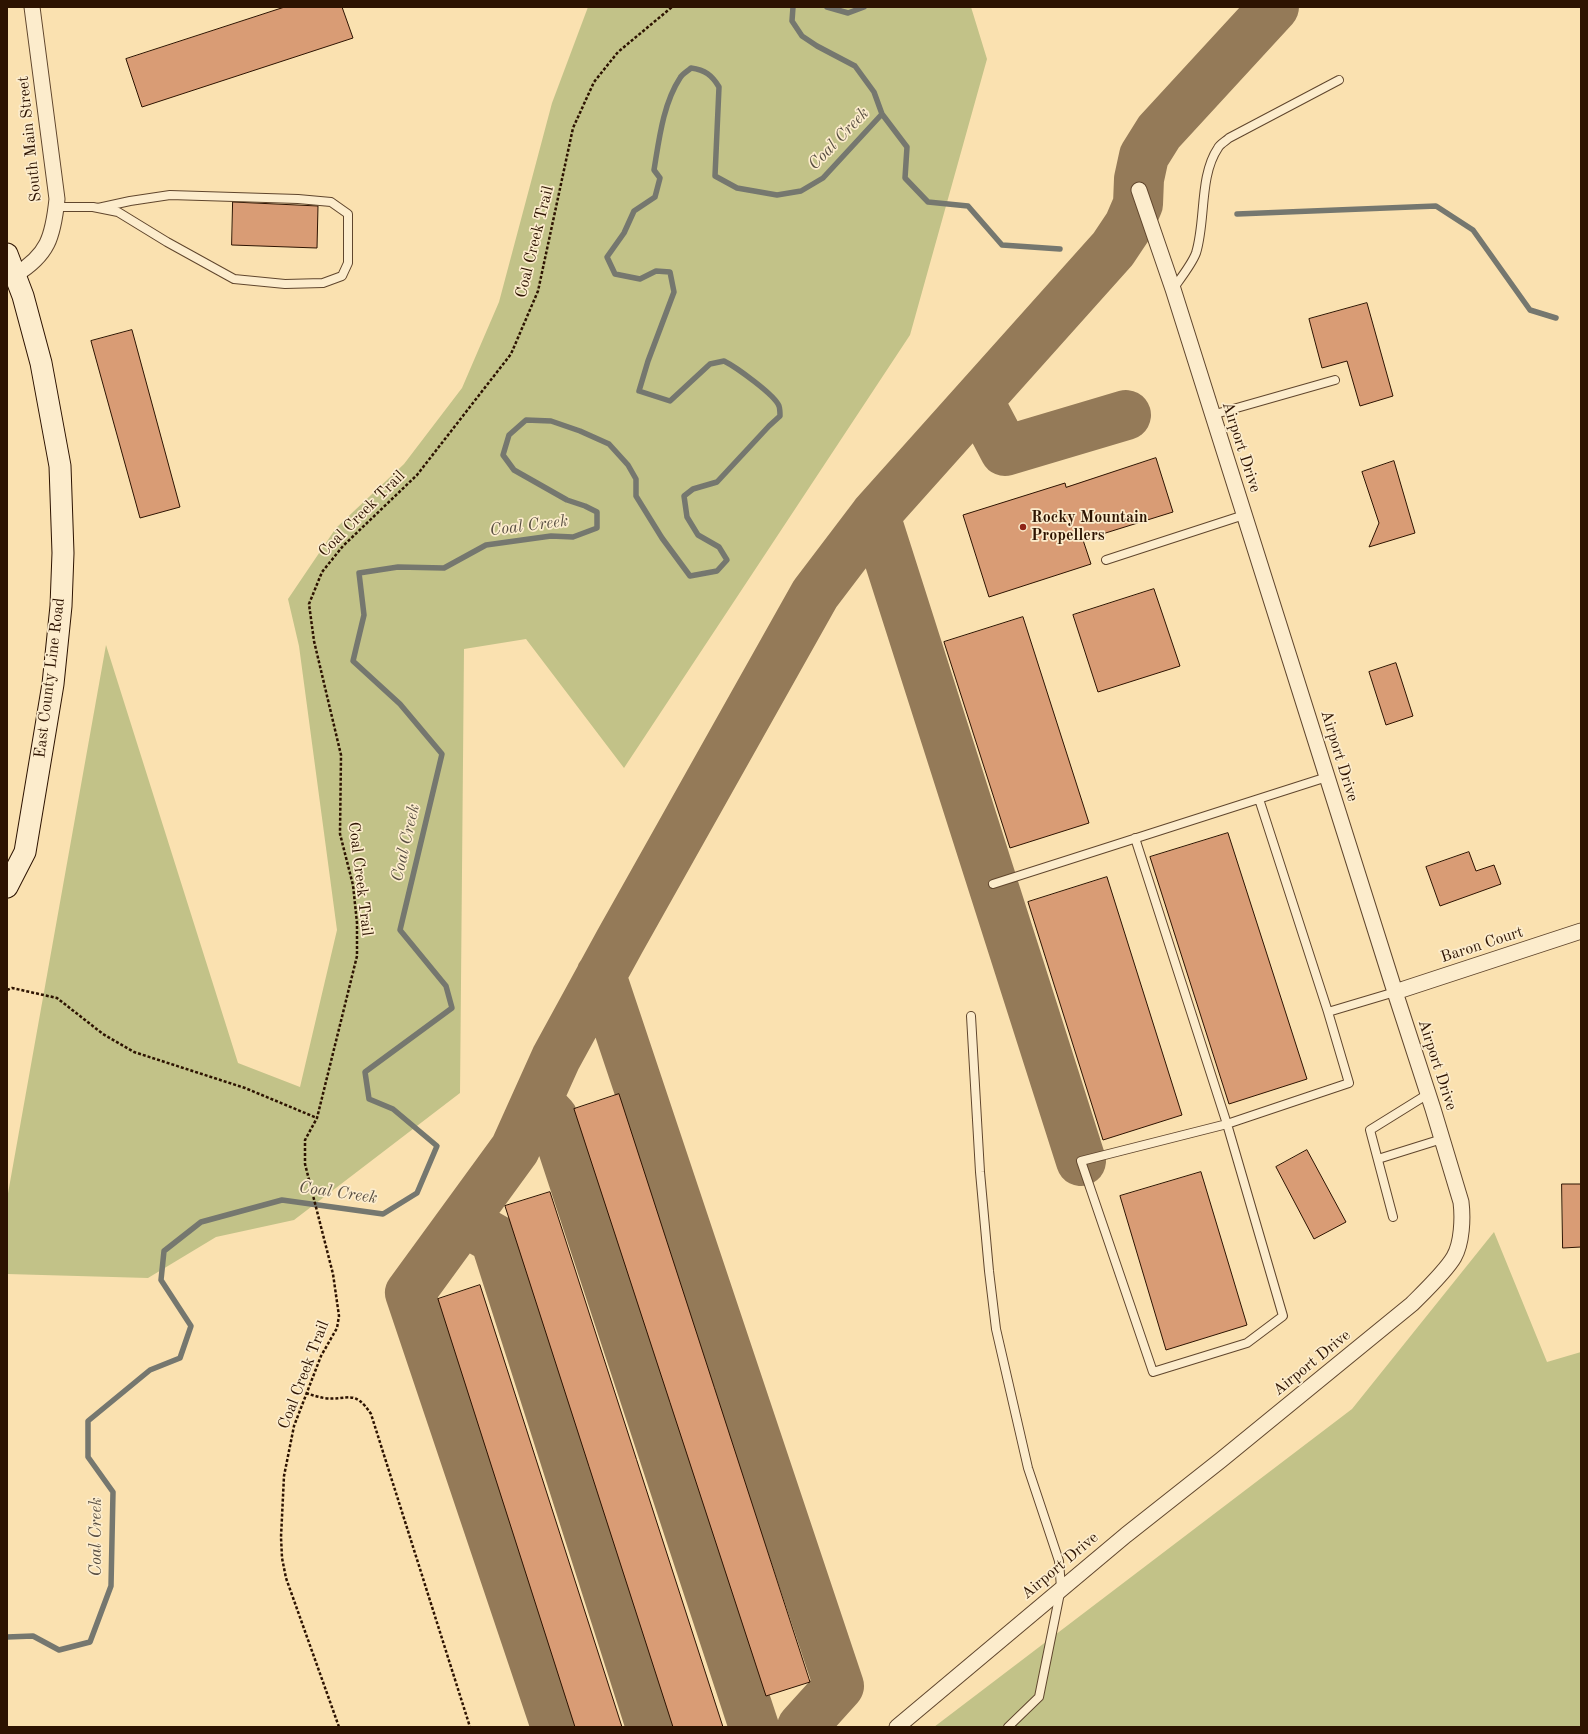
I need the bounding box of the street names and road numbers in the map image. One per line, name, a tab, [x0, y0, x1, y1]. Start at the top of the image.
street label: South Main Street	[14, 75, 46, 203]
street label: Coal Creek Trail	[512, 184, 558, 300]
street label: Airport Drive	[1217, 399, 1265, 495]
street label: Coal Creek Trail	[315, 467, 409, 561]
street label: East County Line Road	[31, 597, 69, 759]
street label: Airport Drive	[1316, 708, 1362, 804]
street label: Coal Creek Trail	[343, 821, 377, 937]
street label: Baron Court	[1438, 923, 1526, 967]
street label: Airport Drive	[1413, 1017, 1461, 1113]
street label: Coal Creek Trail	[274, 1318, 334, 1432]
street label: Airport Drive	[1269, 1326, 1355, 1400]
street label: Airport Drive	[1018, 1528, 1102, 1604]

